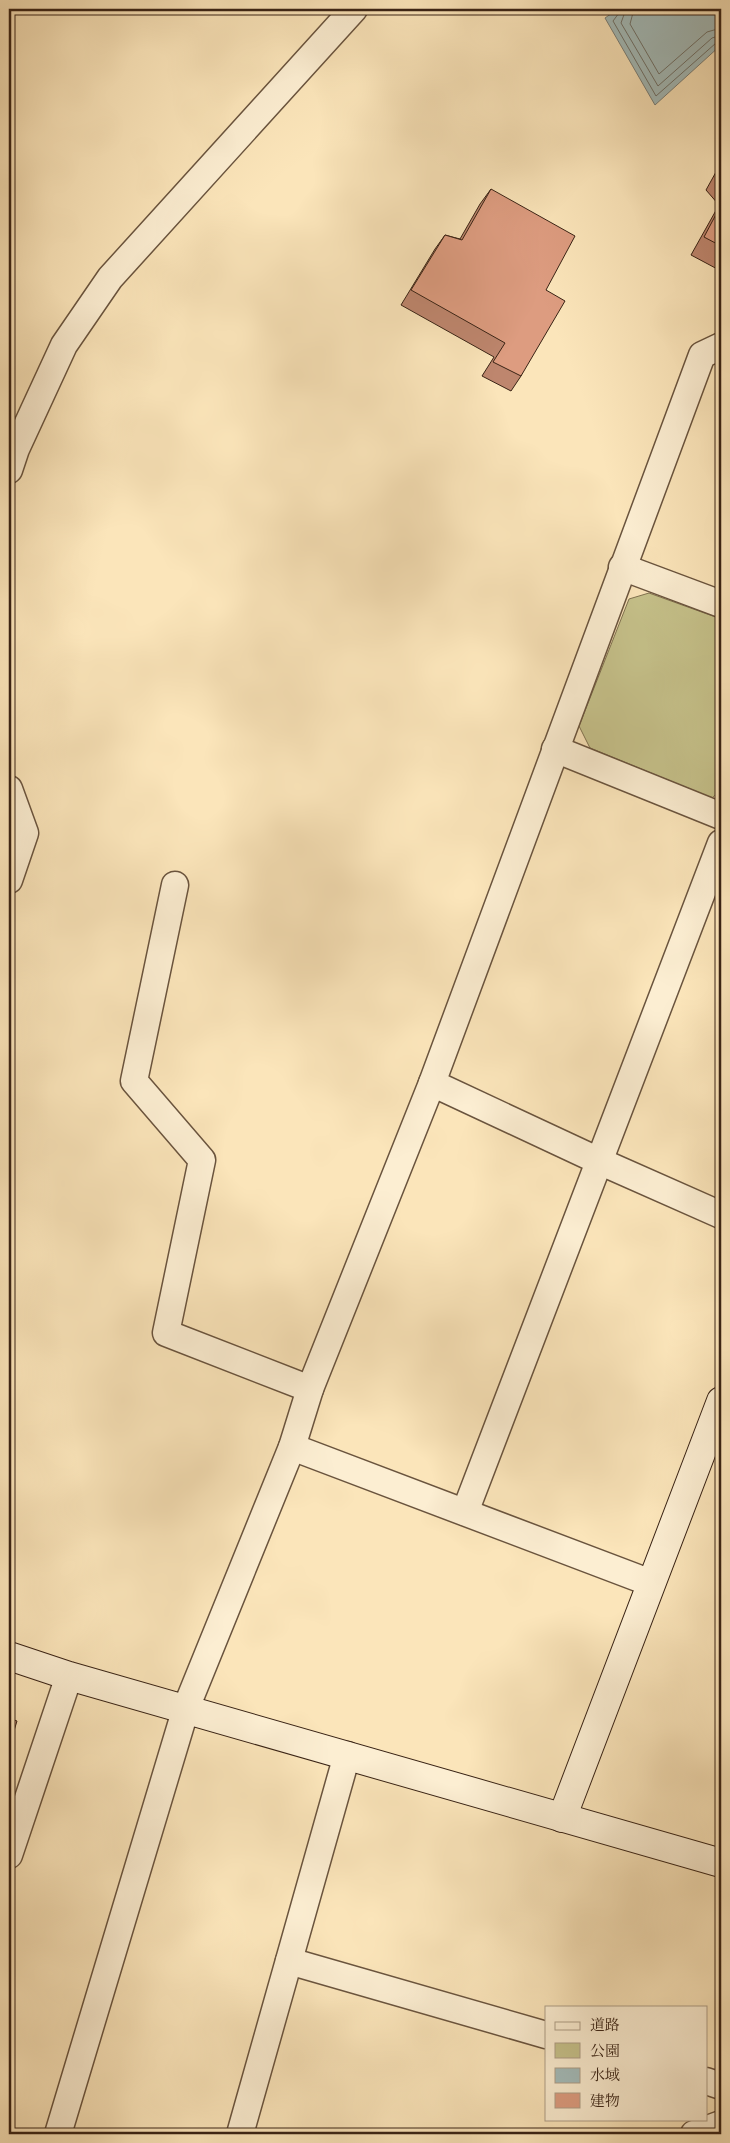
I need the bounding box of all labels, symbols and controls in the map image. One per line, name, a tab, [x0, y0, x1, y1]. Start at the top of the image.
legend	[545, 2006, 708, 2120]
text: 道路	[590, 2016, 620, 2034]
text: 公園	[590, 2042, 620, 2060]
text: 水域	[590, 2066, 620, 2084]
text: 建物	[590, 2092, 620, 2110]

